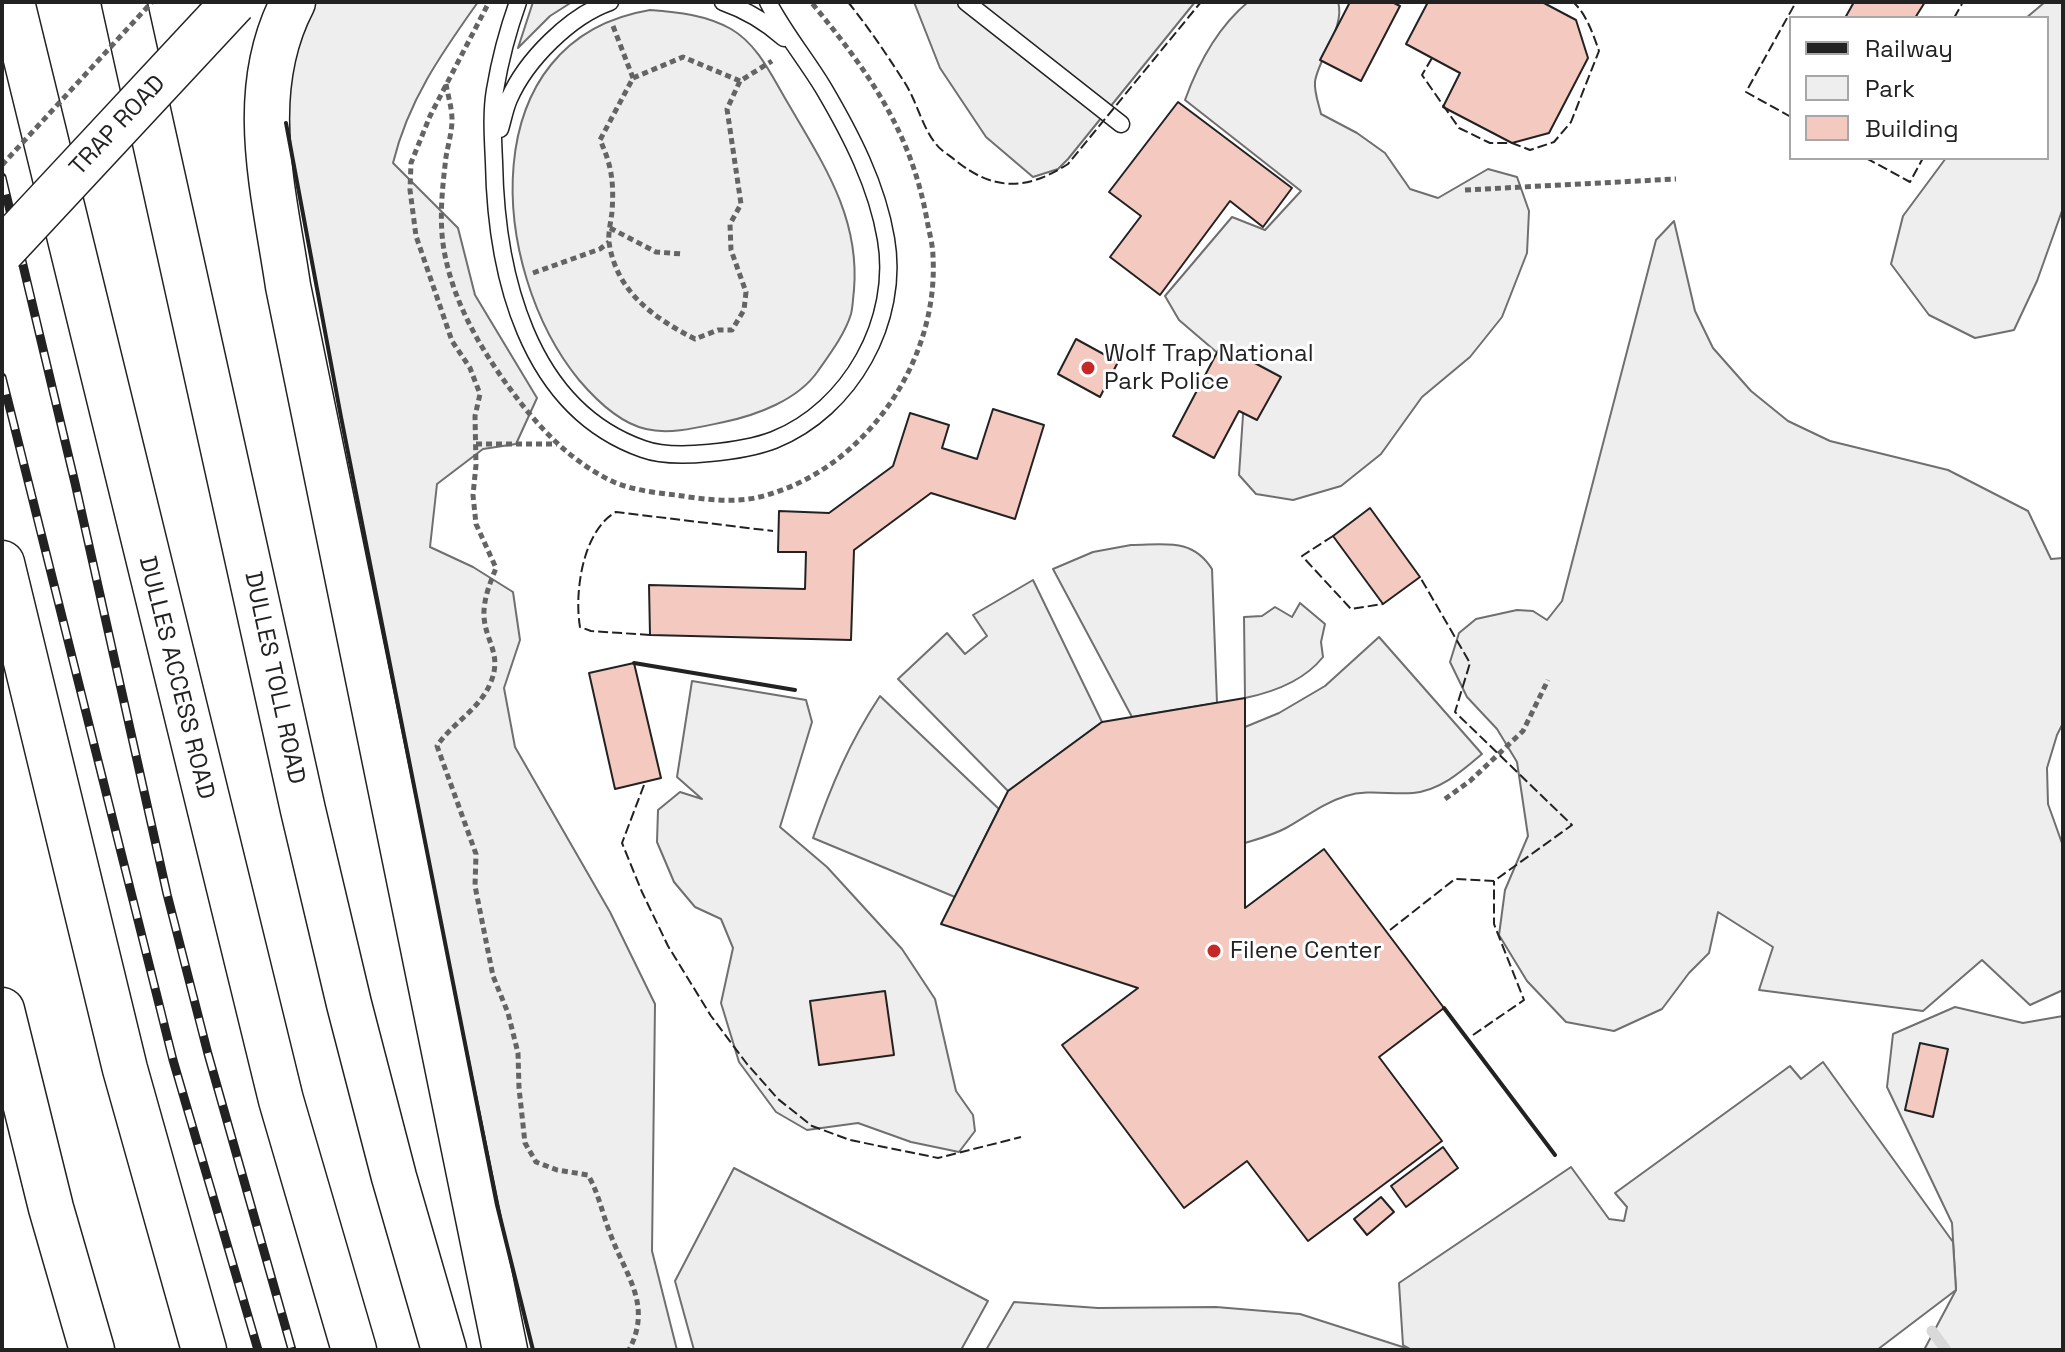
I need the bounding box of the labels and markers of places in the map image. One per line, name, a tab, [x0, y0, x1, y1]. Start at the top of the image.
place label: Wolf Trap National Park Police	[1104, 340, 1314, 396]
marker: Wolf Trap National Park Police	[1079, 359, 1097, 377]
place label: Filene Center	[1230, 937, 1382, 965]
marker: Filene Center	[1205, 942, 1223, 960]

